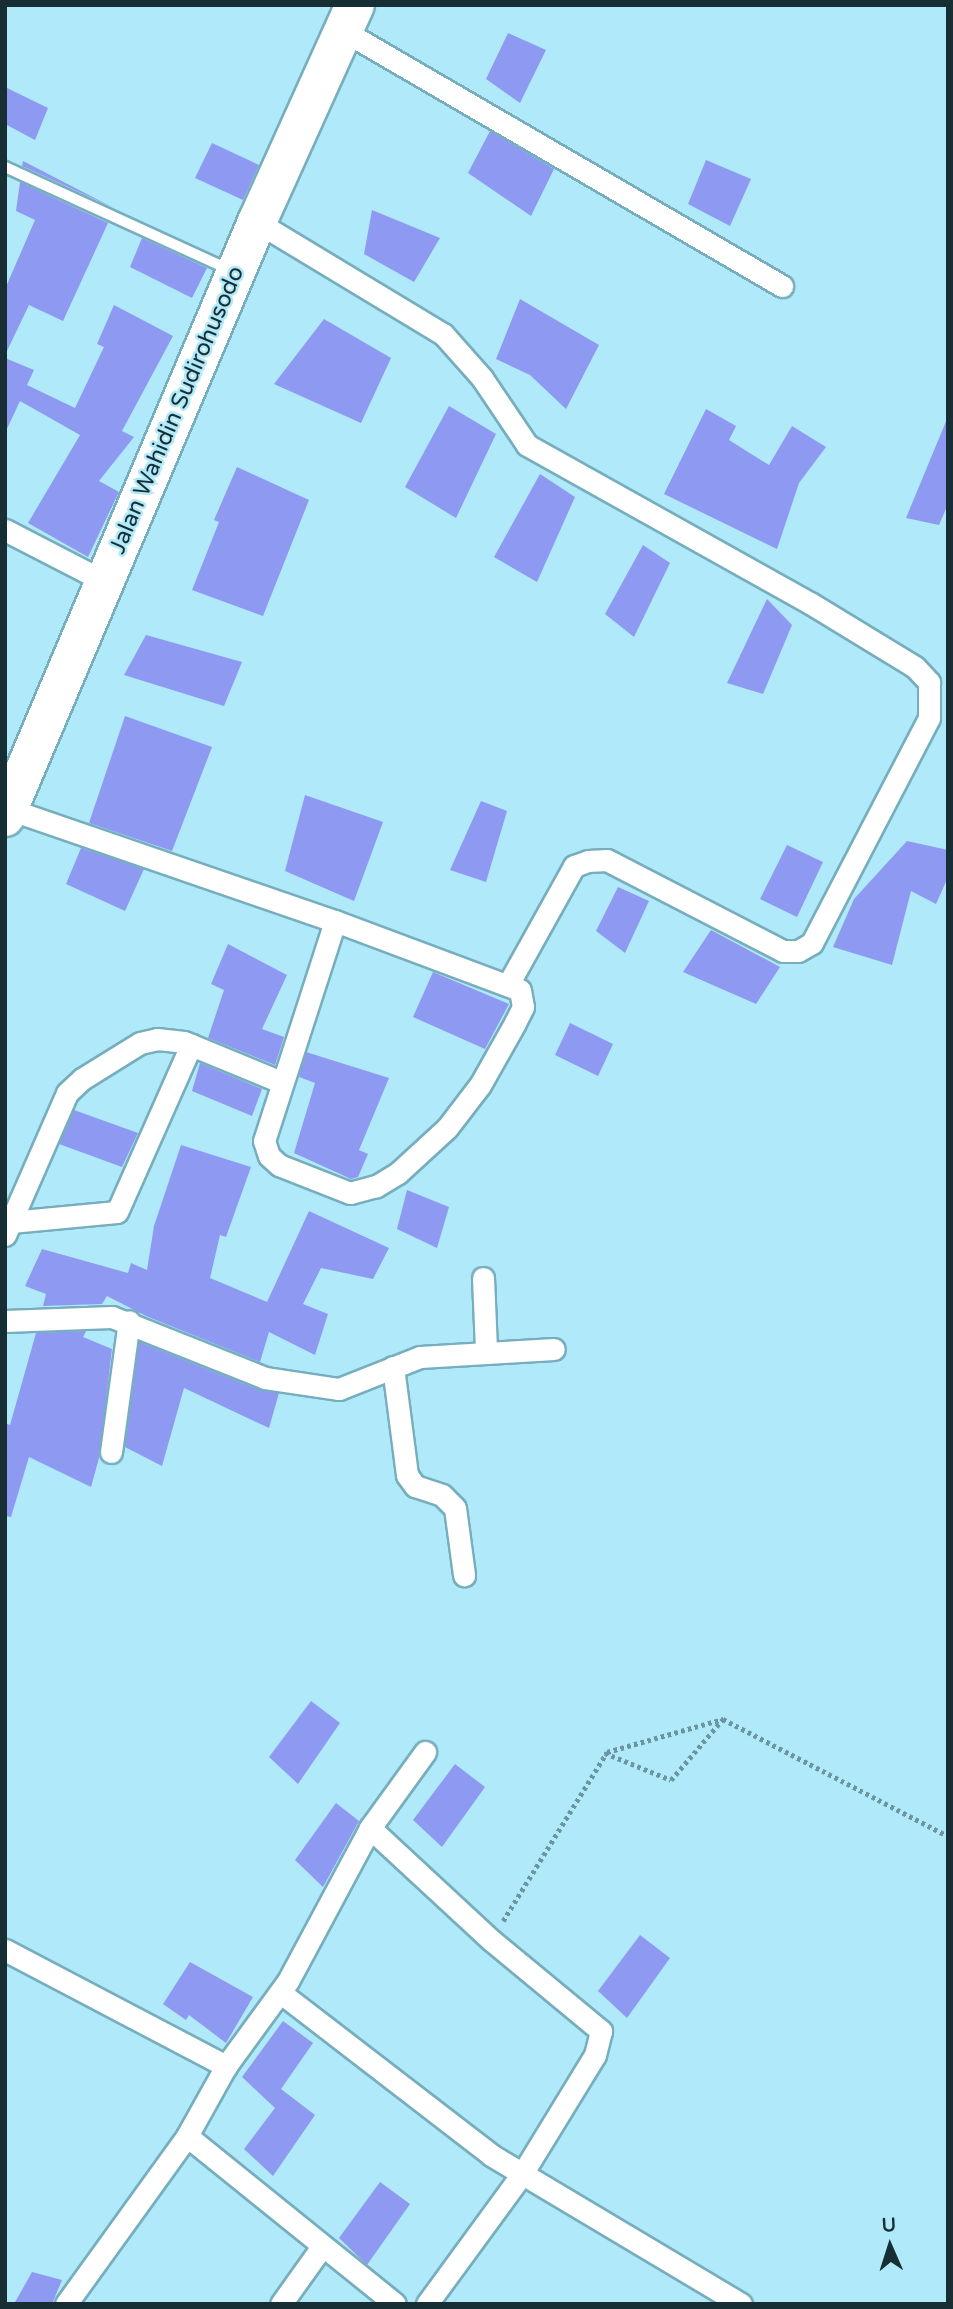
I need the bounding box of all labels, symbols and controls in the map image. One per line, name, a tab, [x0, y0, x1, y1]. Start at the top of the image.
street label: Jalan Wahidin Sudirohusodo	[104, 262, 250, 558]
north arrow	[855, 2211, 925, 2281]
text: U	[881, 2214, 897, 2236]

